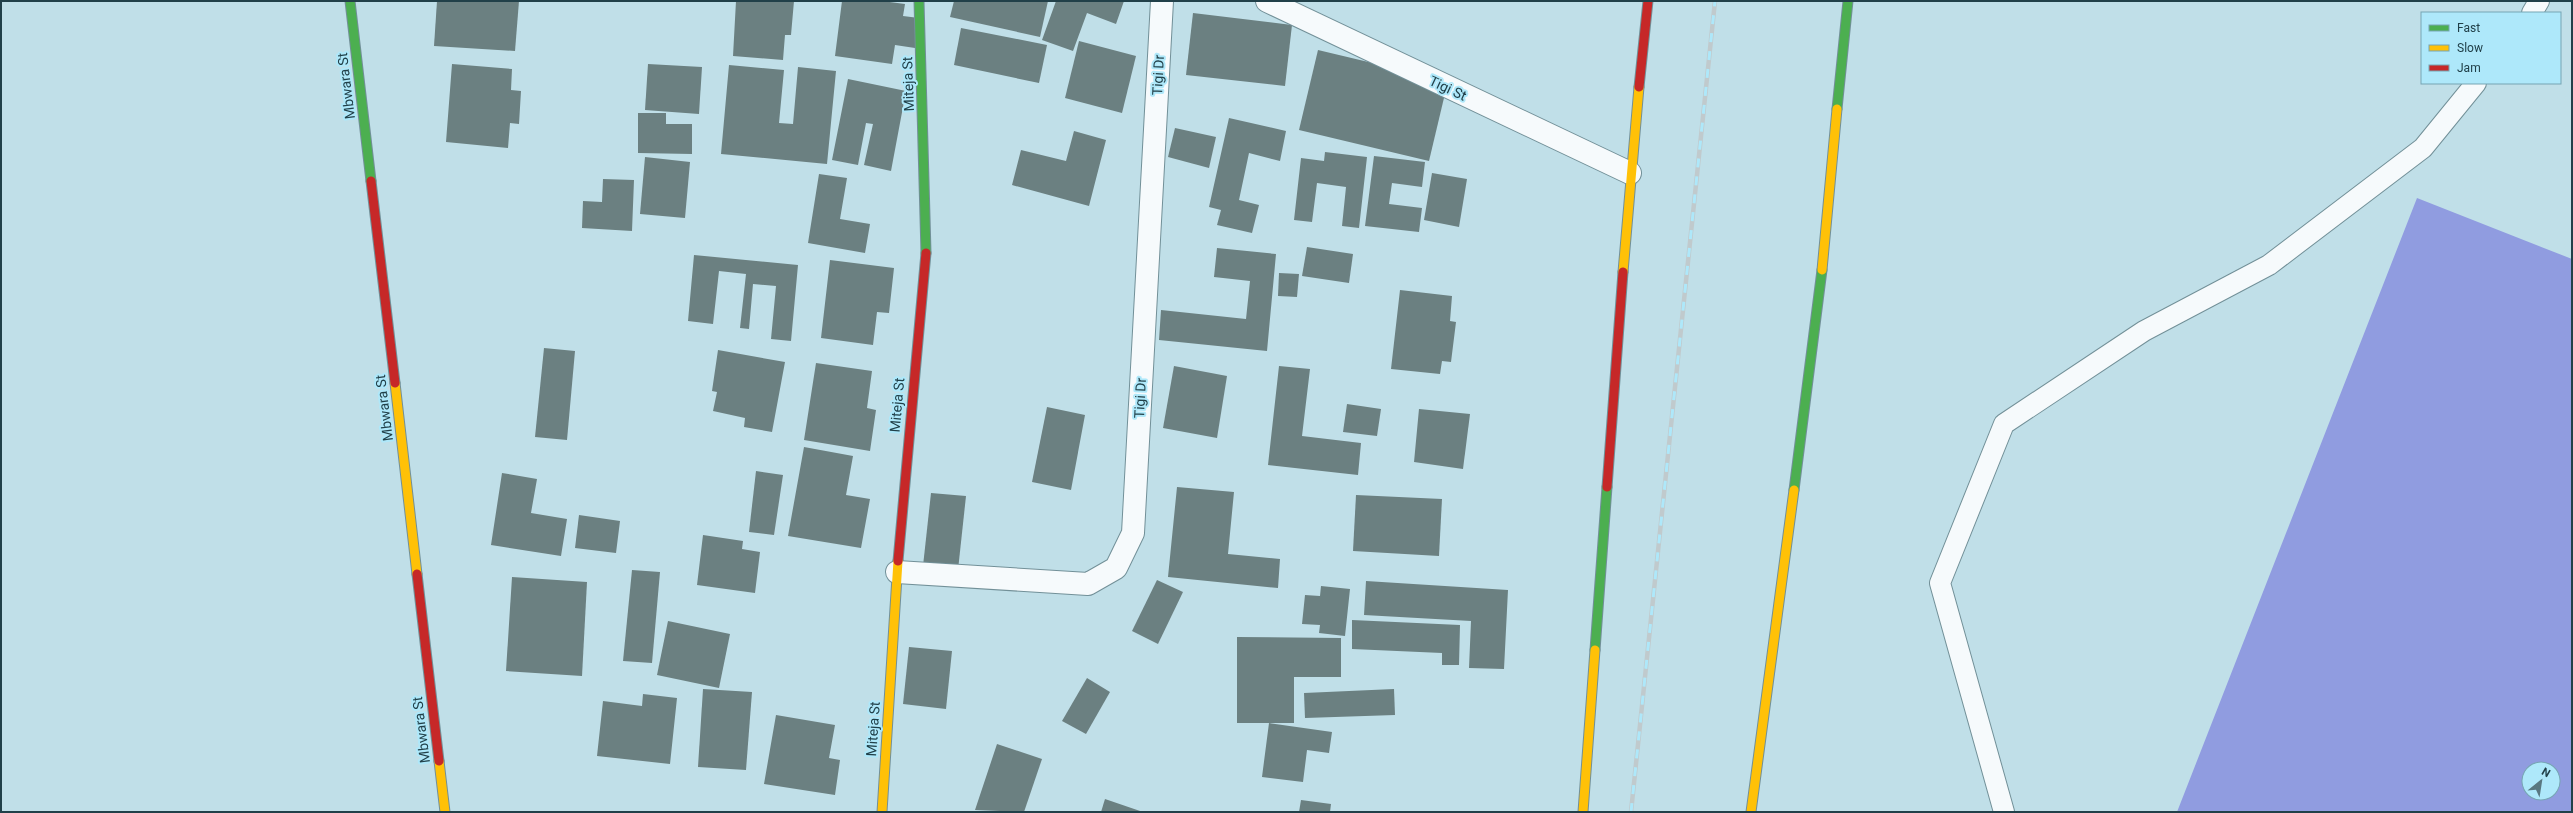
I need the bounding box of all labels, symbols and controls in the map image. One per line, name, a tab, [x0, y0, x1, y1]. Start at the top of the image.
legend	[2421, 12, 2561, 84]
text: Fast	[2457, 21, 2480, 35]
text: Slow	[2457, 41, 2483, 55]
street label: Mbwara St	[334, 52, 358, 120]
street label: Tigi Dr	[1149, 54, 1167, 96]
street label: Miteja St	[899, 56, 917, 112]
text: Jam	[2457, 61, 2481, 75]
street label: Tigi St	[1427, 72, 1470, 104]
street label: Mbwara St	[372, 374, 396, 442]
street label: Miteja St	[887, 377, 907, 433]
street label: Tigi Dr	[1131, 377, 1149, 419]
street label: Mbwara St	[409, 696, 433, 764]
street label: Miteja St	[863, 701, 883, 757]
north arrow	[2521, 761, 2561, 801]
text: N	[2539, 765, 2553, 780]

